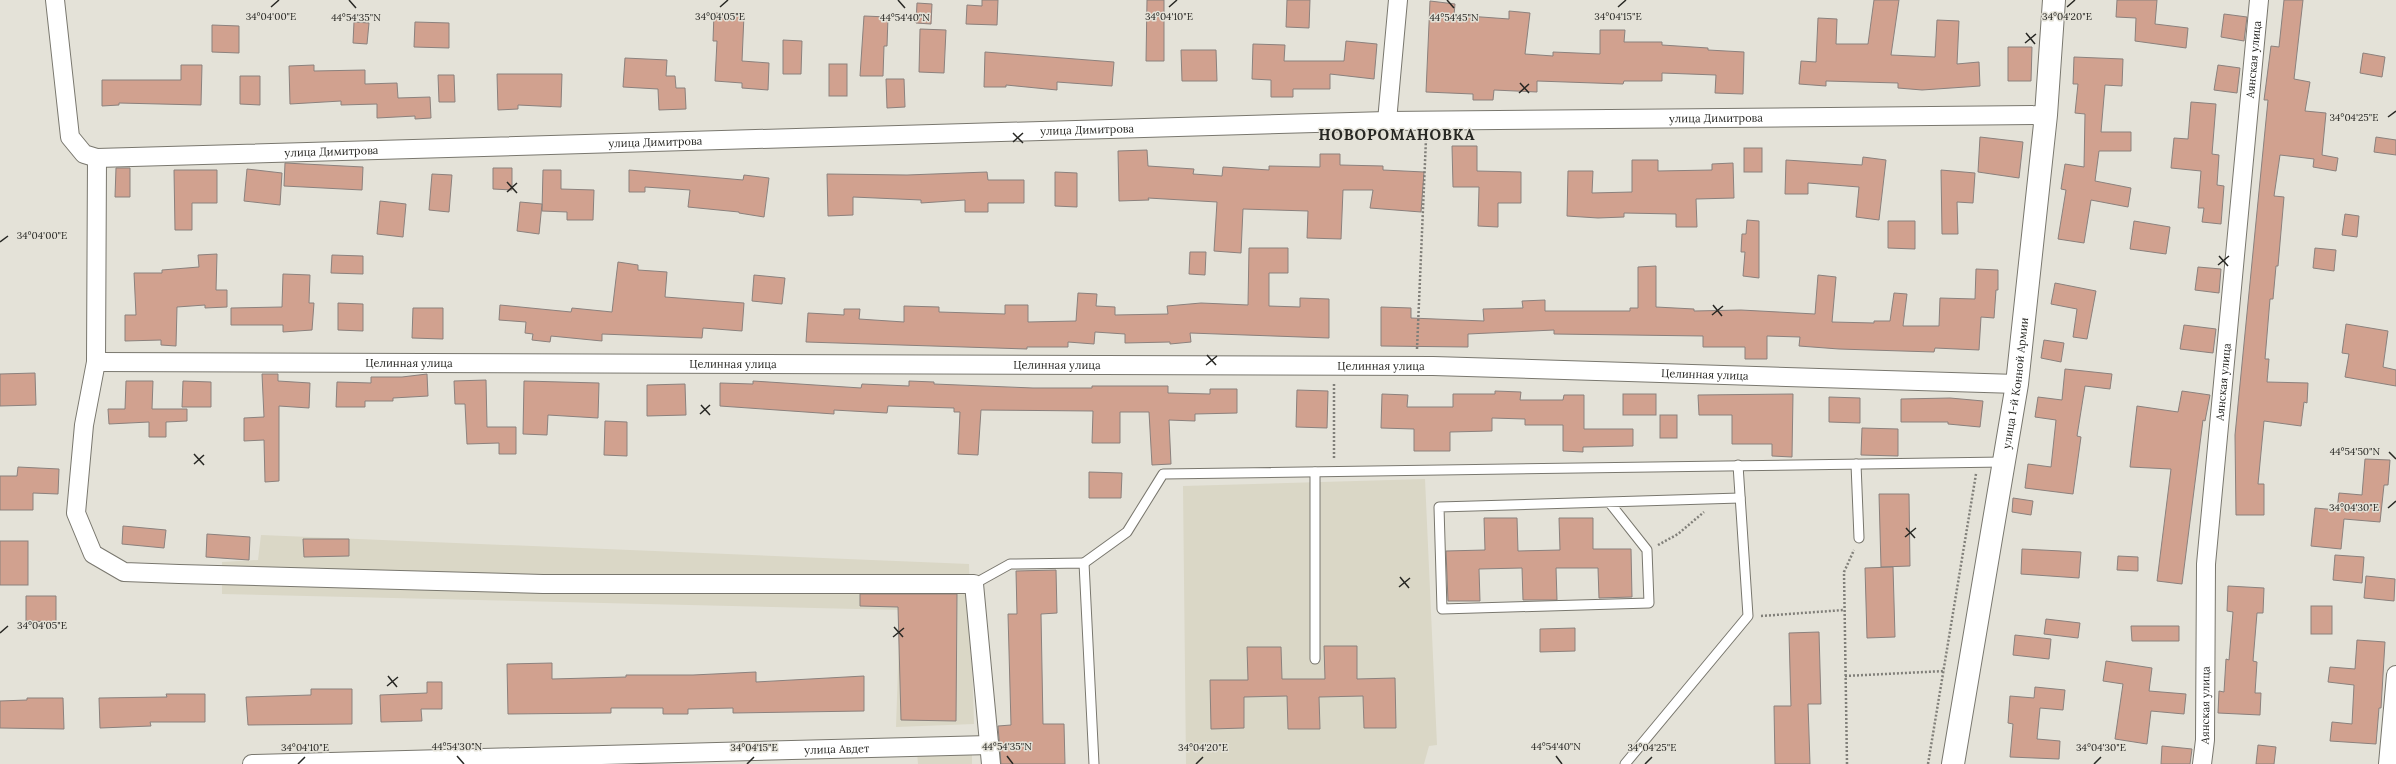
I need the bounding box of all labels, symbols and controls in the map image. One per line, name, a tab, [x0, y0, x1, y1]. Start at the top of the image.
text: 34°04'00"E	[246, 10, 296, 23]
text: 34°04'05"E	[695, 10, 745, 23]
text: 34°04'10"E	[1145, 10, 1193, 23]
text: 34°04'15"E	[1594, 10, 1642, 23]
text: 34°04'20"E	[2042, 10, 2092, 23]
text: 44°54'35"N	[331, 11, 381, 24]
text: 44°54'40"N	[880, 11, 930, 24]
text: 44°54'45"N	[1429, 11, 1479, 24]
street label: Аянская улица	[2243, 20, 2264, 100]
street label: улица Димитрова	[1669, 111, 1763, 125]
text: 34°04'25"E	[2330, 111, 2379, 124]
street label: улица Димитрова	[1040, 121, 1135, 138]
district label: НОВОРОМАНОВКА	[1318, 125, 1476, 144]
street label: улица Димитрова	[608, 134, 703, 150]
street label: улица Димитрова	[284, 143, 379, 160]
text: 34°04'00"E	[17, 229, 67, 242]
street label: улица 1-й Конной Армии	[1999, 316, 2031, 450]
street label: Аянская улица	[2212, 342, 2234, 422]
street label: Целинная улица	[365, 356, 453, 370]
street label: Целинная улица	[689, 357, 777, 371]
street label: Целинная улица	[1013, 358, 1101, 372]
street label: Целинная улица	[1337, 359, 1425, 373]
street label: Целинная улица	[1661, 366, 1749, 383]
text: 44°54'50"N	[2330, 445, 2381, 458]
text: 34°04'30"E	[2329, 501, 2379, 514]
text: 34°04'05"E	[17, 619, 67, 632]
street label: Аянская улица	[2197, 666, 2212, 746]
text: 44°54'30"N	[432, 740, 483, 753]
text: 44°54'35"N	[982, 740, 1032, 753]
text: 44°54'40"N	[1531, 740, 1581, 753]
text: 34°04'10"E	[281, 741, 329, 754]
text: 34°04'15"E	[730, 741, 778, 754]
street label: улица Авдет	[804, 741, 870, 757]
text: 34°04'20"E	[1178, 741, 1228, 754]
text: 34°04'25"E	[1628, 741, 1677, 754]
text: 34°04'30"E	[2076, 741, 2126, 754]

